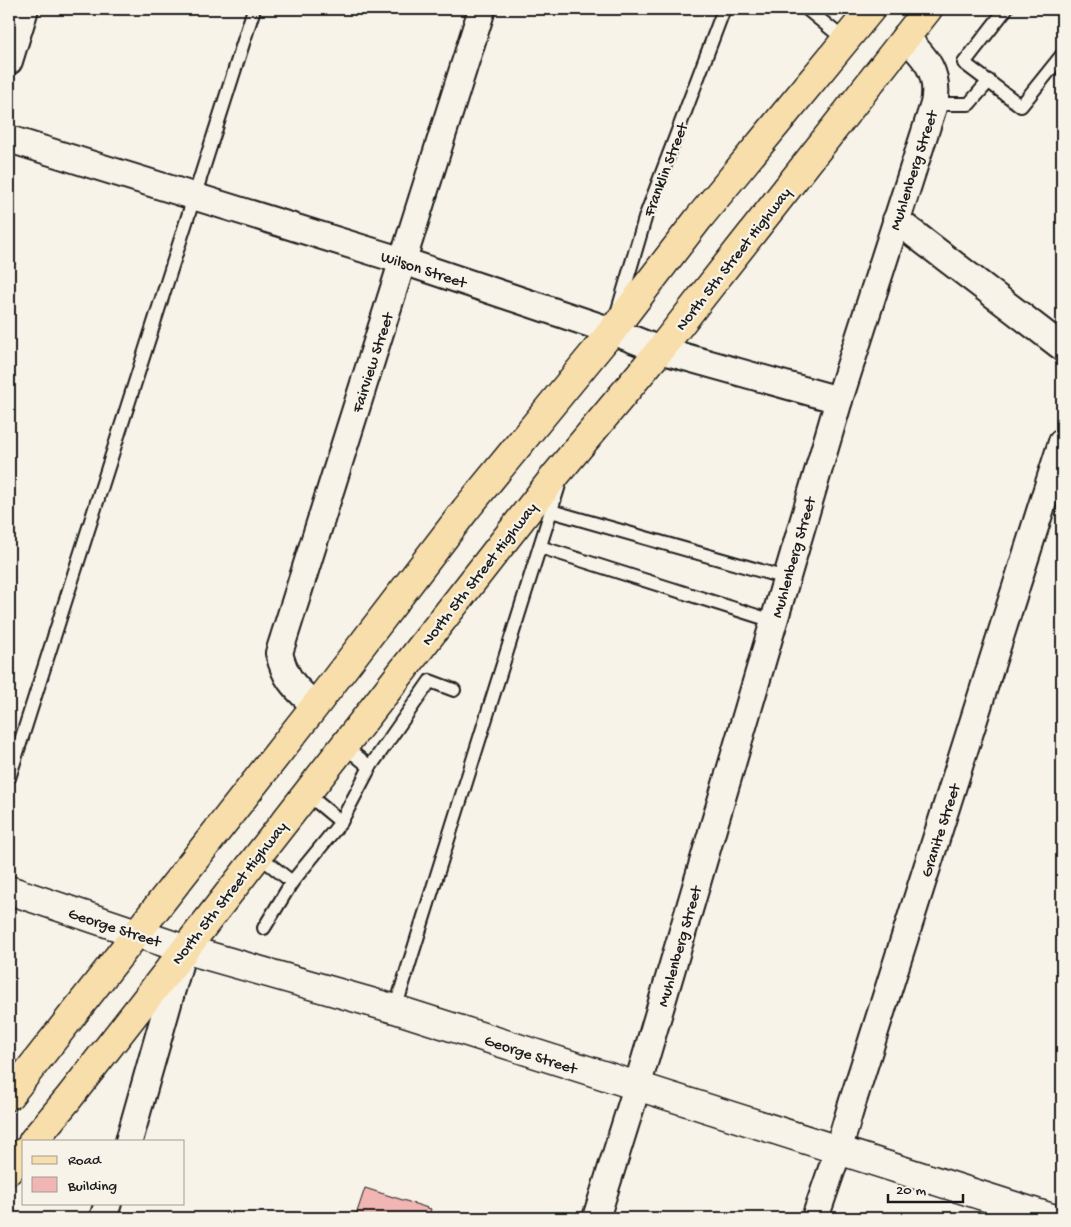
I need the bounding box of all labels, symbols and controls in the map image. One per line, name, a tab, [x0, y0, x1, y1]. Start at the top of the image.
street label: Muhlenberg Street	[887, 108, 944, 233]
street label: Franklin Street	[640, 119, 694, 221]
street label: North 5th Street Highway	[673, 185, 797, 336]
street label: Wilson Street	[378, 249, 469, 295]
street label: Fairview Street	[349, 309, 400, 416]
street label: Muhlenberg Street	[769, 494, 822, 620]
street label: North 5th Street Highway	[419, 500, 543, 651]
street label: Granite Street	[918, 781, 967, 880]
street label: North 5th Street Highway	[169, 819, 293, 970]
street label: Muhlenberg Street	[655, 883, 708, 1009]
street label: George Street	[65, 905, 164, 954]
street label: George Street	[481, 1032, 580, 1081]
legend	[22, 1140, 185, 1204]
text: Road	[68, 1152, 102, 1170]
scale bar	[888, 1172, 964, 1204]
text: Building	[67, 1178, 117, 1196]
text: 20 m	[896, 1182, 926, 1200]

